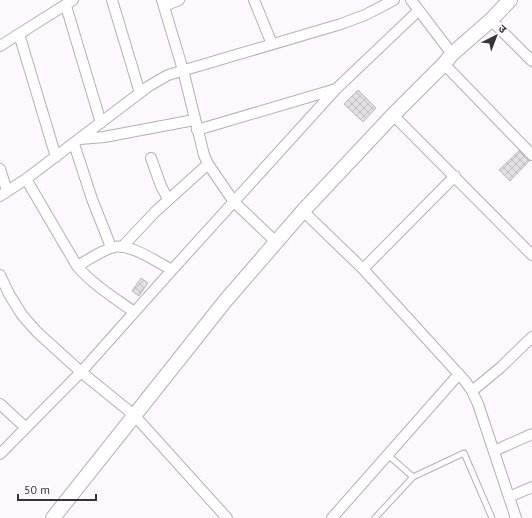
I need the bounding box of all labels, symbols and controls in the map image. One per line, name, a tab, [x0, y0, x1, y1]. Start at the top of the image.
north arrow	[476, 16, 516, 56]
text: उ	[496, 21, 510, 36]
scale bar	[18, 476, 96, 502]
text: 50 m	[24, 482, 50, 497]

